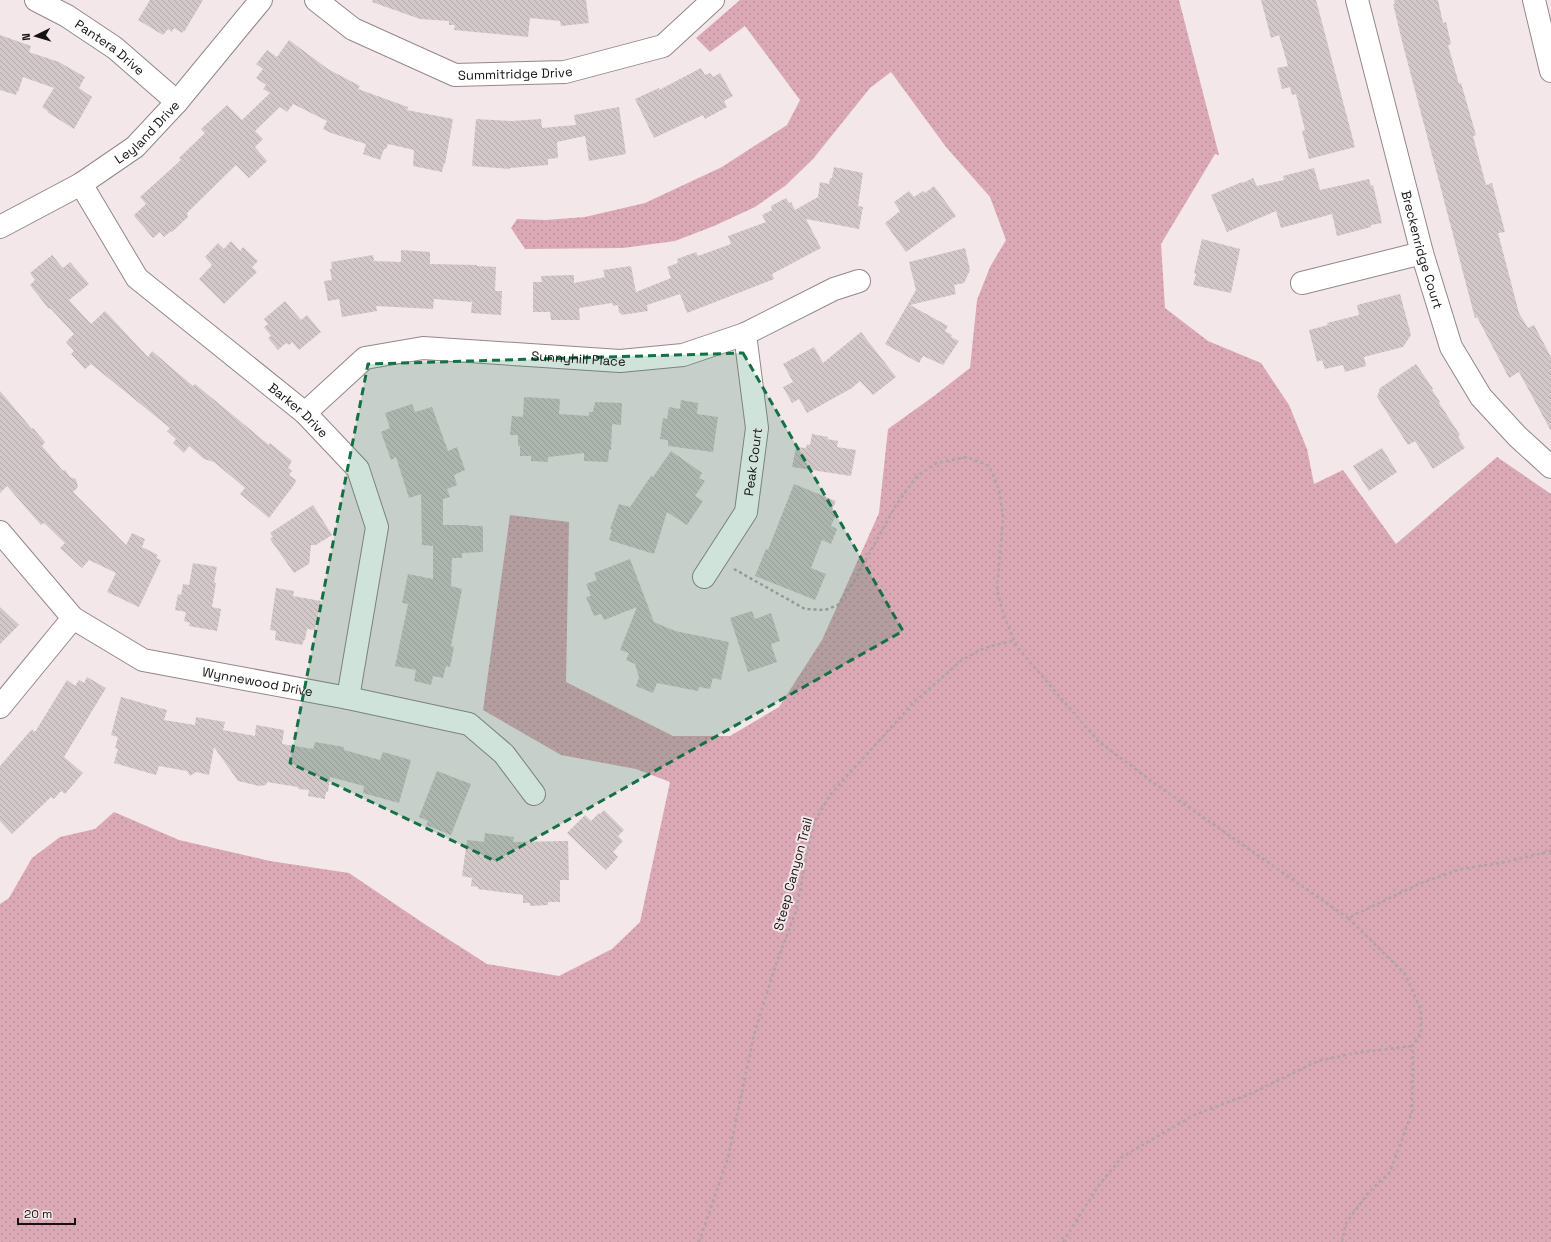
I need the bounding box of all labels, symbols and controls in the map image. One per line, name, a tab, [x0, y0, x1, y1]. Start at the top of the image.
street label: Pantera Drive	[72, 15, 148, 79]
north arrow	[16, 16, 56, 56]
text: N	[19, 33, 33, 41]
street label: Summitridge Drive	[458, 62, 574, 83]
street label: Leyland Drive	[111, 97, 183, 167]
street label: Breckenridge Court	[1398, 189, 1447, 311]
street label: Sunnyhill Place	[531, 347, 626, 370]
street label: Barker Drive	[265, 379, 332, 441]
street label: Peak Court	[740, 427, 765, 497]
street label: Wynnewood Drive	[201, 663, 314, 700]
street label: Steep Canyon Trail	[770, 815, 816, 933]
scale bar	[18, 1200, 75, 1226]
text: 20 m	[24, 1206, 52, 1222]

